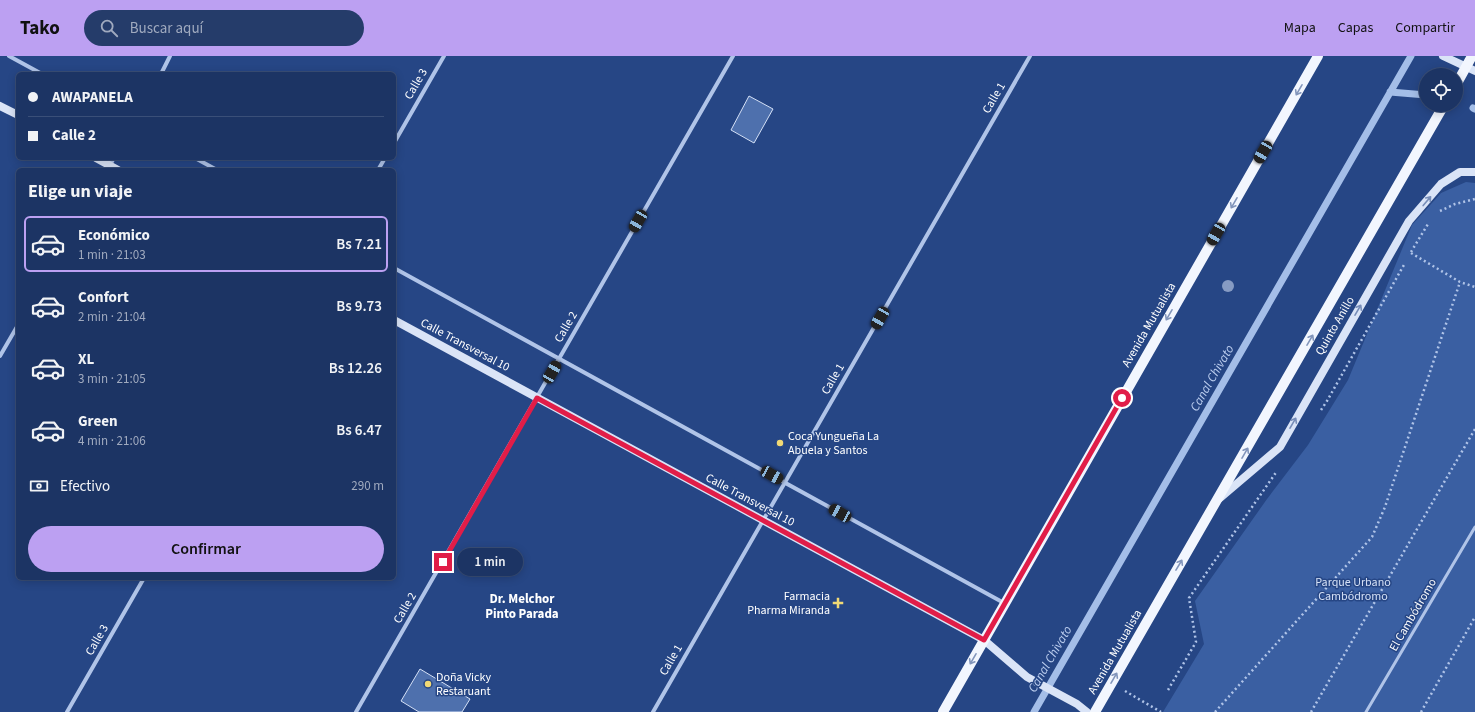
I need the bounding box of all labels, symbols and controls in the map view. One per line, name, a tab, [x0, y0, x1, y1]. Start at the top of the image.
search box	[84, 10, 364, 46]
text: Tako	[20, 15, 60, 42]
icon: search	[98, 17, 120, 39]
text: Buscar aquí	[130, 18, 203, 39]
text: Mapa	[1284, 18, 1316, 38]
text: Capas	[1338, 18, 1373, 38]
text: Compartir	[1395, 18, 1455, 38]
street label: Calle 3	[400, 65, 432, 103]
map controls	[1419, 68, 1463, 112]
button: locate	[1419, 68, 1463, 112]
street label: Calle 1	[978, 79, 1010, 117]
one-way arrow	[1294, 84, 1302, 96]
text: AWAPANELA	[52, 87, 133, 108]
text: Calle 2	[52, 125, 96, 146]
car	[1252, 139, 1274, 165]
text: Elige un viaje	[28, 179, 133, 204]
one-way arrow	[1422, 195, 1431, 206]
one-way arrow	[1230, 197, 1238, 209]
car	[627, 208, 649, 234]
car	[1205, 221, 1227, 247]
text: Económico	[78, 225, 150, 246]
icon: car	[30, 226, 66, 262]
text: Bs 7.21	[336, 234, 382, 255]
text: 1 min · 21:03	[78, 246, 146, 264]
street label: Avenida Mutualista	[1118, 280, 1180, 370]
text: Confort	[78, 287, 129, 308]
icon: car	[30, 288, 66, 324]
street label: Quinto Anillo	[1311, 293, 1359, 359]
text: Bs 9.73	[336, 296, 382, 317]
one-way arrow	[1355, 304, 1362, 316]
car	[869, 305, 891, 331]
text: 2 min · 21:04	[78, 308, 146, 326]
street label: Calle 2	[550, 308, 582, 346]
one-way arrow	[1165, 309, 1173, 321]
street label: Calle Transversal 10	[417, 314, 513, 376]
one-way arrow	[1306, 334, 1314, 346]
water label: Canal Chivato	[1186, 341, 1239, 415]
text: XL	[78, 349, 94, 370]
icon: car	[30, 350, 66, 386]
text: Bs 12.26	[329, 358, 382, 379]
car	[541, 359, 563, 385]
street label: Calle 1	[817, 360, 849, 398]
text: 3 min · 21:05	[78, 370, 146, 388]
route start	[1113, 389, 1131, 407]
text: Green	[78, 411, 118, 432]
icon: car	[30, 412, 66, 448]
one-way arrow	[1290, 417, 1298, 429]
text: Bs 6.47	[336, 420, 382, 441]
place label: Coca Yungueña La Abuela y Santos	[788, 428, 879, 459]
text: 4 min · 21:06	[78, 432, 146, 450]
marker: Coca Yungueña La Abuela y Santos	[775, 438, 785, 448]
one-way arrow	[1241, 447, 1249, 459]
car	[759, 464, 785, 486]
street label: Calle Transversal 10	[702, 469, 798, 531]
icon: cash	[28, 475, 50, 497]
text: Efectivo	[60, 476, 110, 497]
text: 290 m	[351, 477, 384, 495]
car	[827, 502, 853, 524]
button: Confirmar	[28, 526, 384, 572]
callout: 1 min	[457, 548, 523, 576]
route end	[434, 553, 452, 571]
text: 1 min	[475, 553, 505, 571]
one-way arrow	[1176, 559, 1184, 571]
park label: Parque Urbano Cambódromo	[1315, 574, 1391, 605]
street label: El Cambódromo	[1385, 575, 1441, 655]
place label: Farmacia Pharma Miranda	[747, 588, 830, 619]
street label: Calle 2	[389, 589, 421, 627]
district label: Dr. Melchor Pinto Parada	[485, 590, 559, 623]
marker: Farmacia Pharma Miranda	[833, 598, 843, 608]
street label: Avenida Mutualista	[1084, 607, 1146, 697]
street label: Calle 3	[81, 621, 113, 659]
water label: Canal Chivato	[1024, 622, 1077, 696]
street label: Calle 1	[655, 641, 687, 679]
one-way arrow	[969, 653, 977, 665]
place label: Doña Vicky Restaruant	[436, 669, 491, 700]
one-way arrow	[1111, 672, 1119, 684]
marker: Doña Vicky Restaruant	[423, 679, 433, 689]

